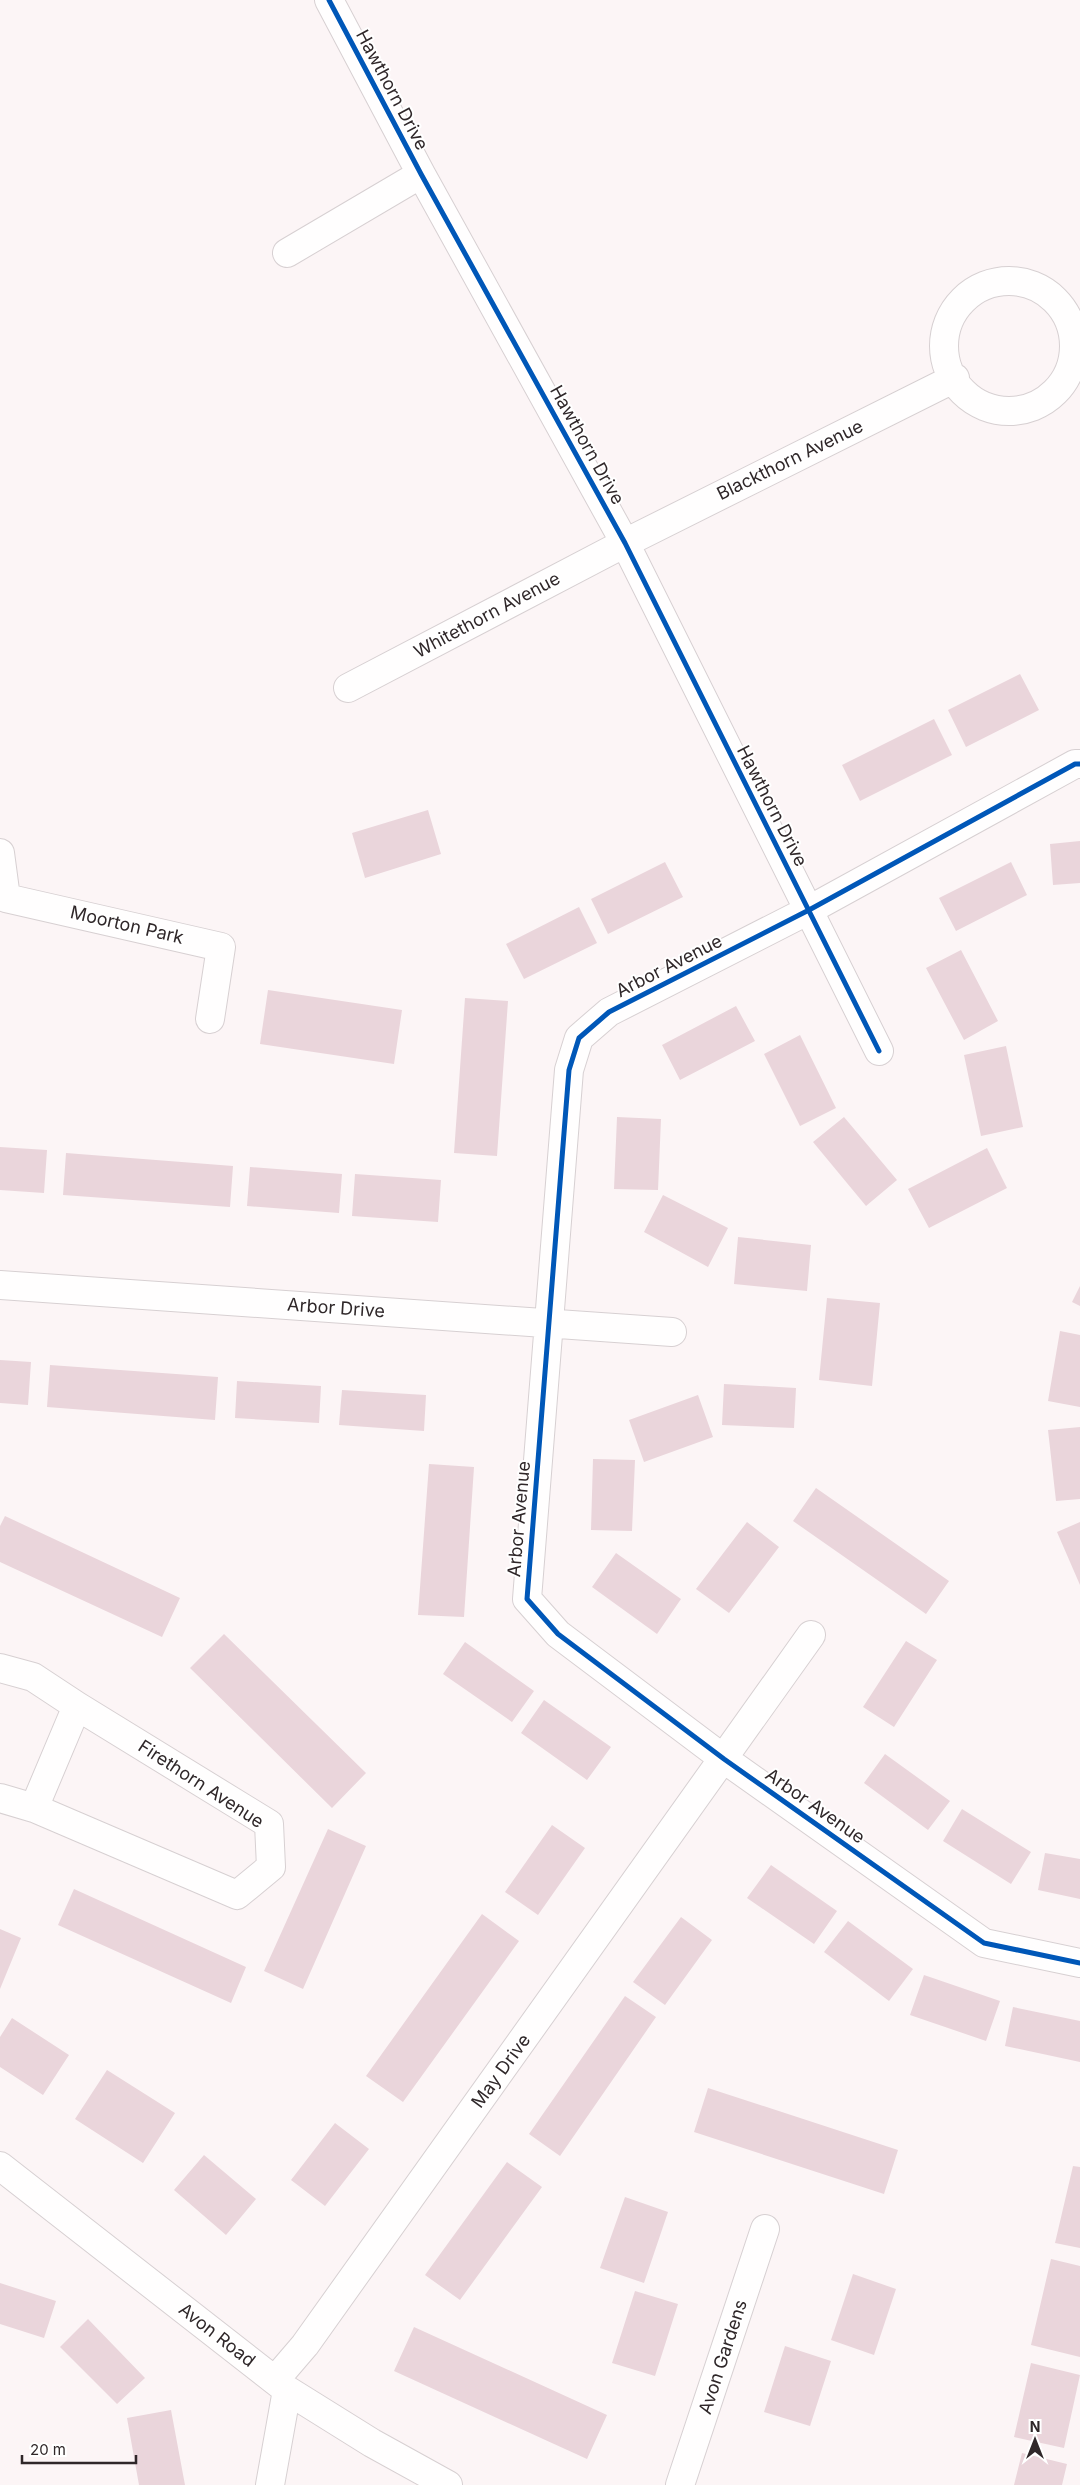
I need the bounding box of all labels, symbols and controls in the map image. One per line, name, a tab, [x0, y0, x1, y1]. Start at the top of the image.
street label: Hawthorn Drive	[352, 26, 433, 153]
street label: Hawthorn Drive	[546, 382, 629, 508]
street label: Blackthorn Avenue	[713, 415, 866, 504]
street label: Whitethorn Avenue	[410, 567, 563, 662]
street label: Hawthorn Drive	[733, 742, 812, 870]
street label: Moorton Park	[68, 901, 186, 948]
street label: Arbor Avenue	[612, 930, 725, 1001]
street label: Arbor Drive	[287, 1294, 386, 1321]
street label: Arbor Avenue	[503, 1460, 534, 1578]
street label: Firethorn Avenue	[135, 1735, 268, 1832]
street label: Arbor Avenue	[762, 1764, 869, 1848]
street label: May Drive	[467, 2030, 534, 2112]
street label: Avon Gardens	[694, 2297, 751, 2417]
street label: Avon Road	[175, 2298, 260, 2371]
north arrow	[1010, 2415, 1060, 2465]
text: N	[1030, 2418, 1040, 2435]
scale bar	[22, 2432, 136, 2464]
text: 20 m	[30, 2440, 66, 2459]

